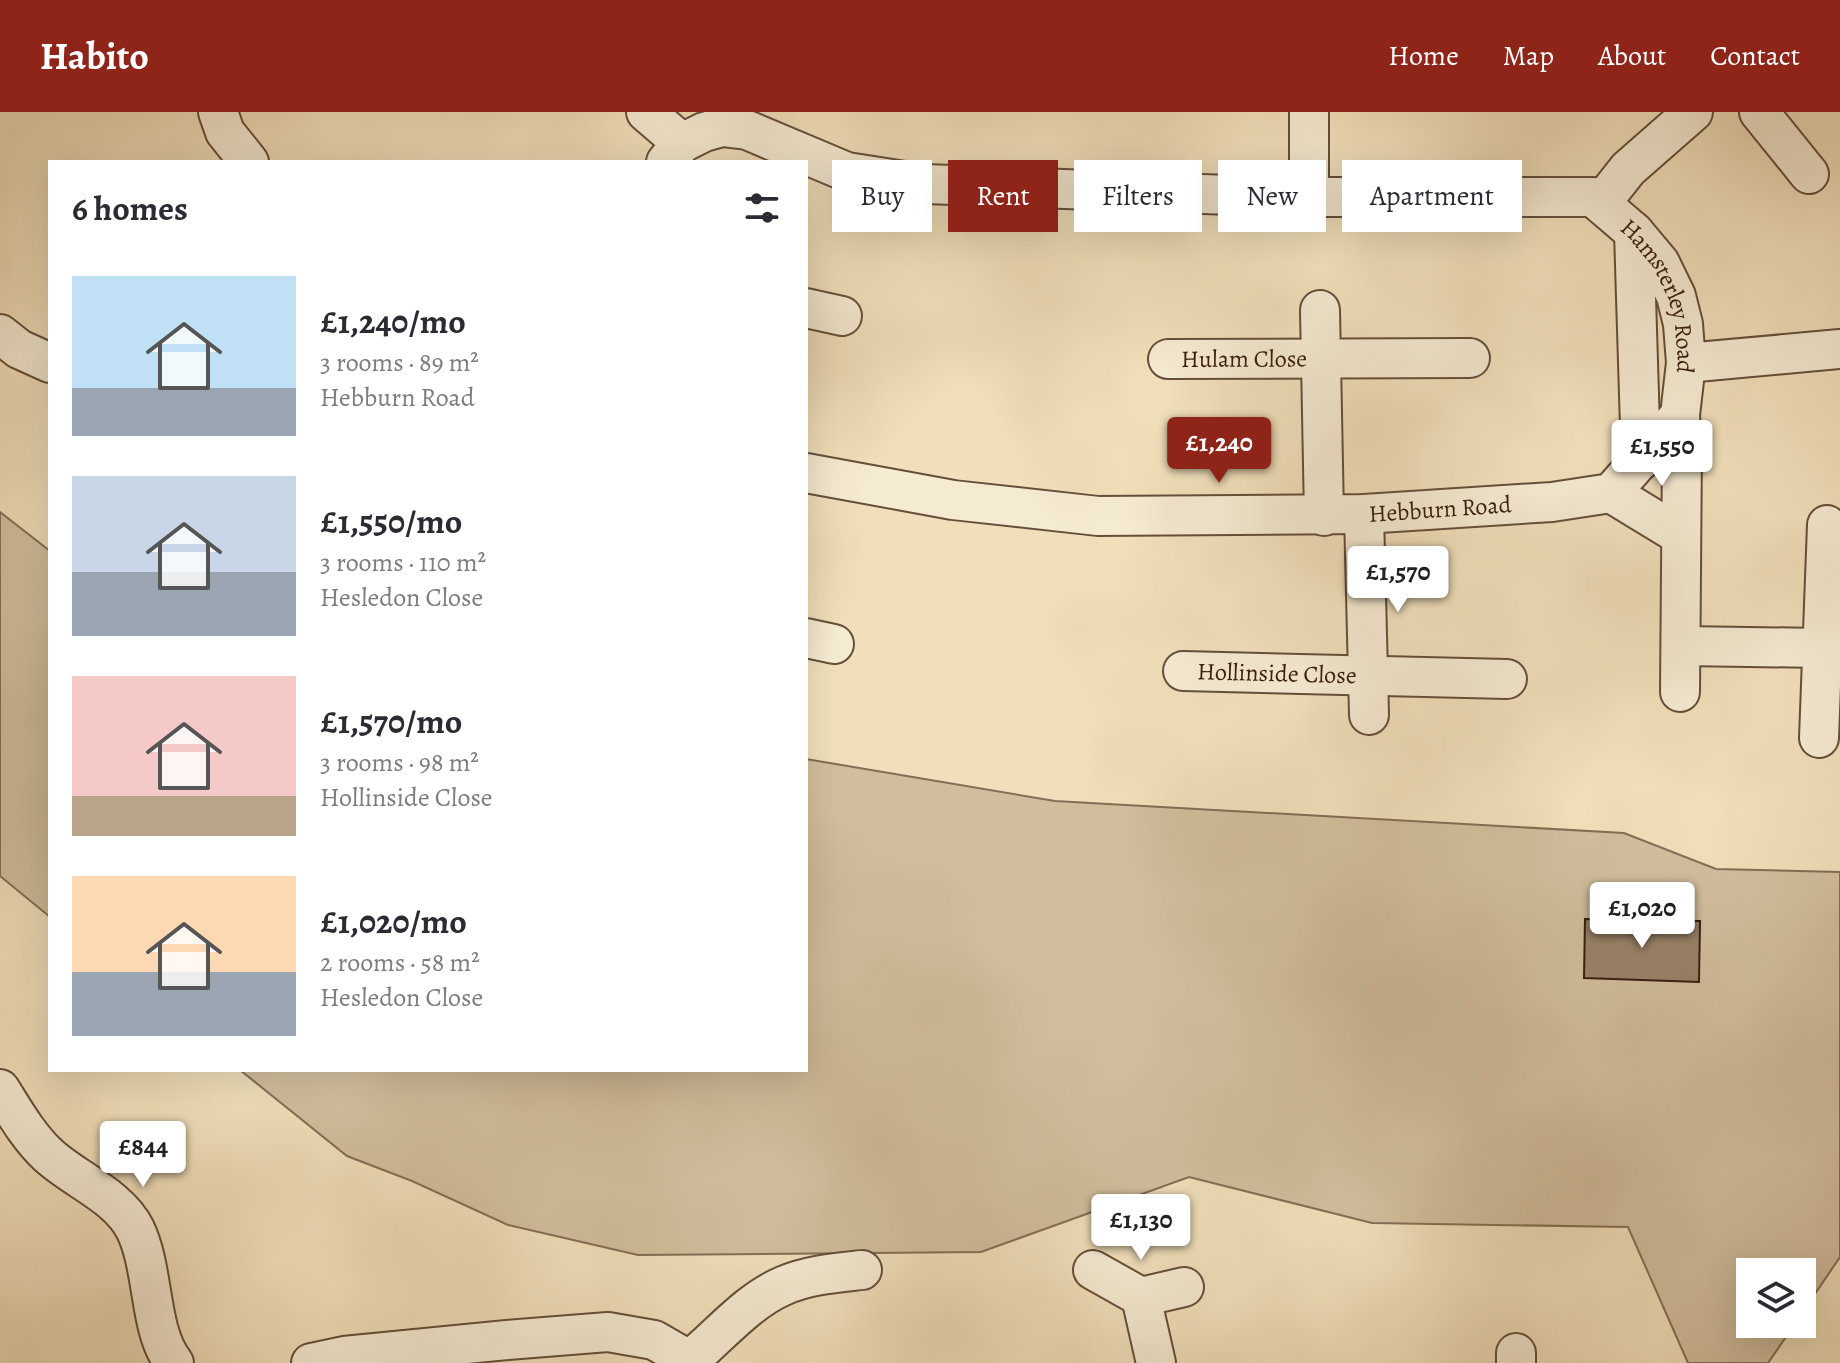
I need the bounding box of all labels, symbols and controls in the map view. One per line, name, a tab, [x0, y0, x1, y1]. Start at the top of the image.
text: Habito	[40, 30, 149, 82]
text: Home	[1388, 37, 1459, 75]
text: Map	[1503, 37, 1554, 75]
text: About	[1598, 37, 1666, 75]
text: Contact	[1710, 37, 1800, 75]
chip: Buy	[832, 160, 932, 232]
chip: Rent	[948, 160, 1058, 232]
chip: Filters	[1074, 160, 1202, 232]
chip: New	[1218, 160, 1326, 232]
chip: Apartment	[1342, 160, 1522, 232]
text: 6 homes	[72, 185, 188, 232]
icon: filters	[740, 186, 784, 230]
street label: Hamsterley Road	[1614, 211, 1702, 375]
text: £1,240/mo	[320, 298, 466, 345]
icon: home	[136, 308, 232, 404]
street label: Hulam Close	[1181, 343, 1307, 375]
text: 3 rooms · 89 m²	[320, 345, 479, 380]
text: Hebburn Road	[320, 380, 475, 415]
pin: £1,240	[1154, 417, 1284, 485]
pin: £1,550	[1597, 420, 1727, 488]
text: £1,240	[1185, 425, 1253, 460]
text: £1,550	[1629, 428, 1695, 463]
street label: Hebburn Road	[1368, 488, 1512, 530]
text: £1,550/mo	[320, 498, 462, 545]
icon: home	[136, 508, 232, 604]
text: 3 rooms · 110 m²	[320, 545, 486, 580]
pin: £1,570	[1333, 546, 1463, 614]
text: £1,570	[1365, 554, 1431, 589]
text: Hesledon Close	[320, 580, 483, 615]
street label: Hollinside Close	[1197, 655, 1357, 691]
text: £1,570/mo	[320, 698, 462, 745]
icon: home	[136, 708, 232, 804]
text: 3 rooms · 98 m²	[320, 745, 479, 780]
text: Hollinside Close	[320, 780, 493, 815]
pin: £1,020	[1577, 882, 1707, 950]
text: £1,020	[1608, 890, 1676, 925]
text: £1,020/mo	[320, 898, 467, 945]
icon: home	[136, 908, 232, 1004]
text: 2 rooms · 58 m²	[320, 945, 480, 980]
text: Hesledon Close	[320, 980, 483, 1015]
pin: £844	[96, 1121, 190, 1189]
text: £844	[118, 1129, 168, 1164]
pin: £1,130	[1076, 1194, 1206, 1262]
text: £1,130	[1109, 1202, 1173, 1237]
map controls	[1736, 1258, 1816, 1338]
button: layers	[1736, 1258, 1816, 1338]

